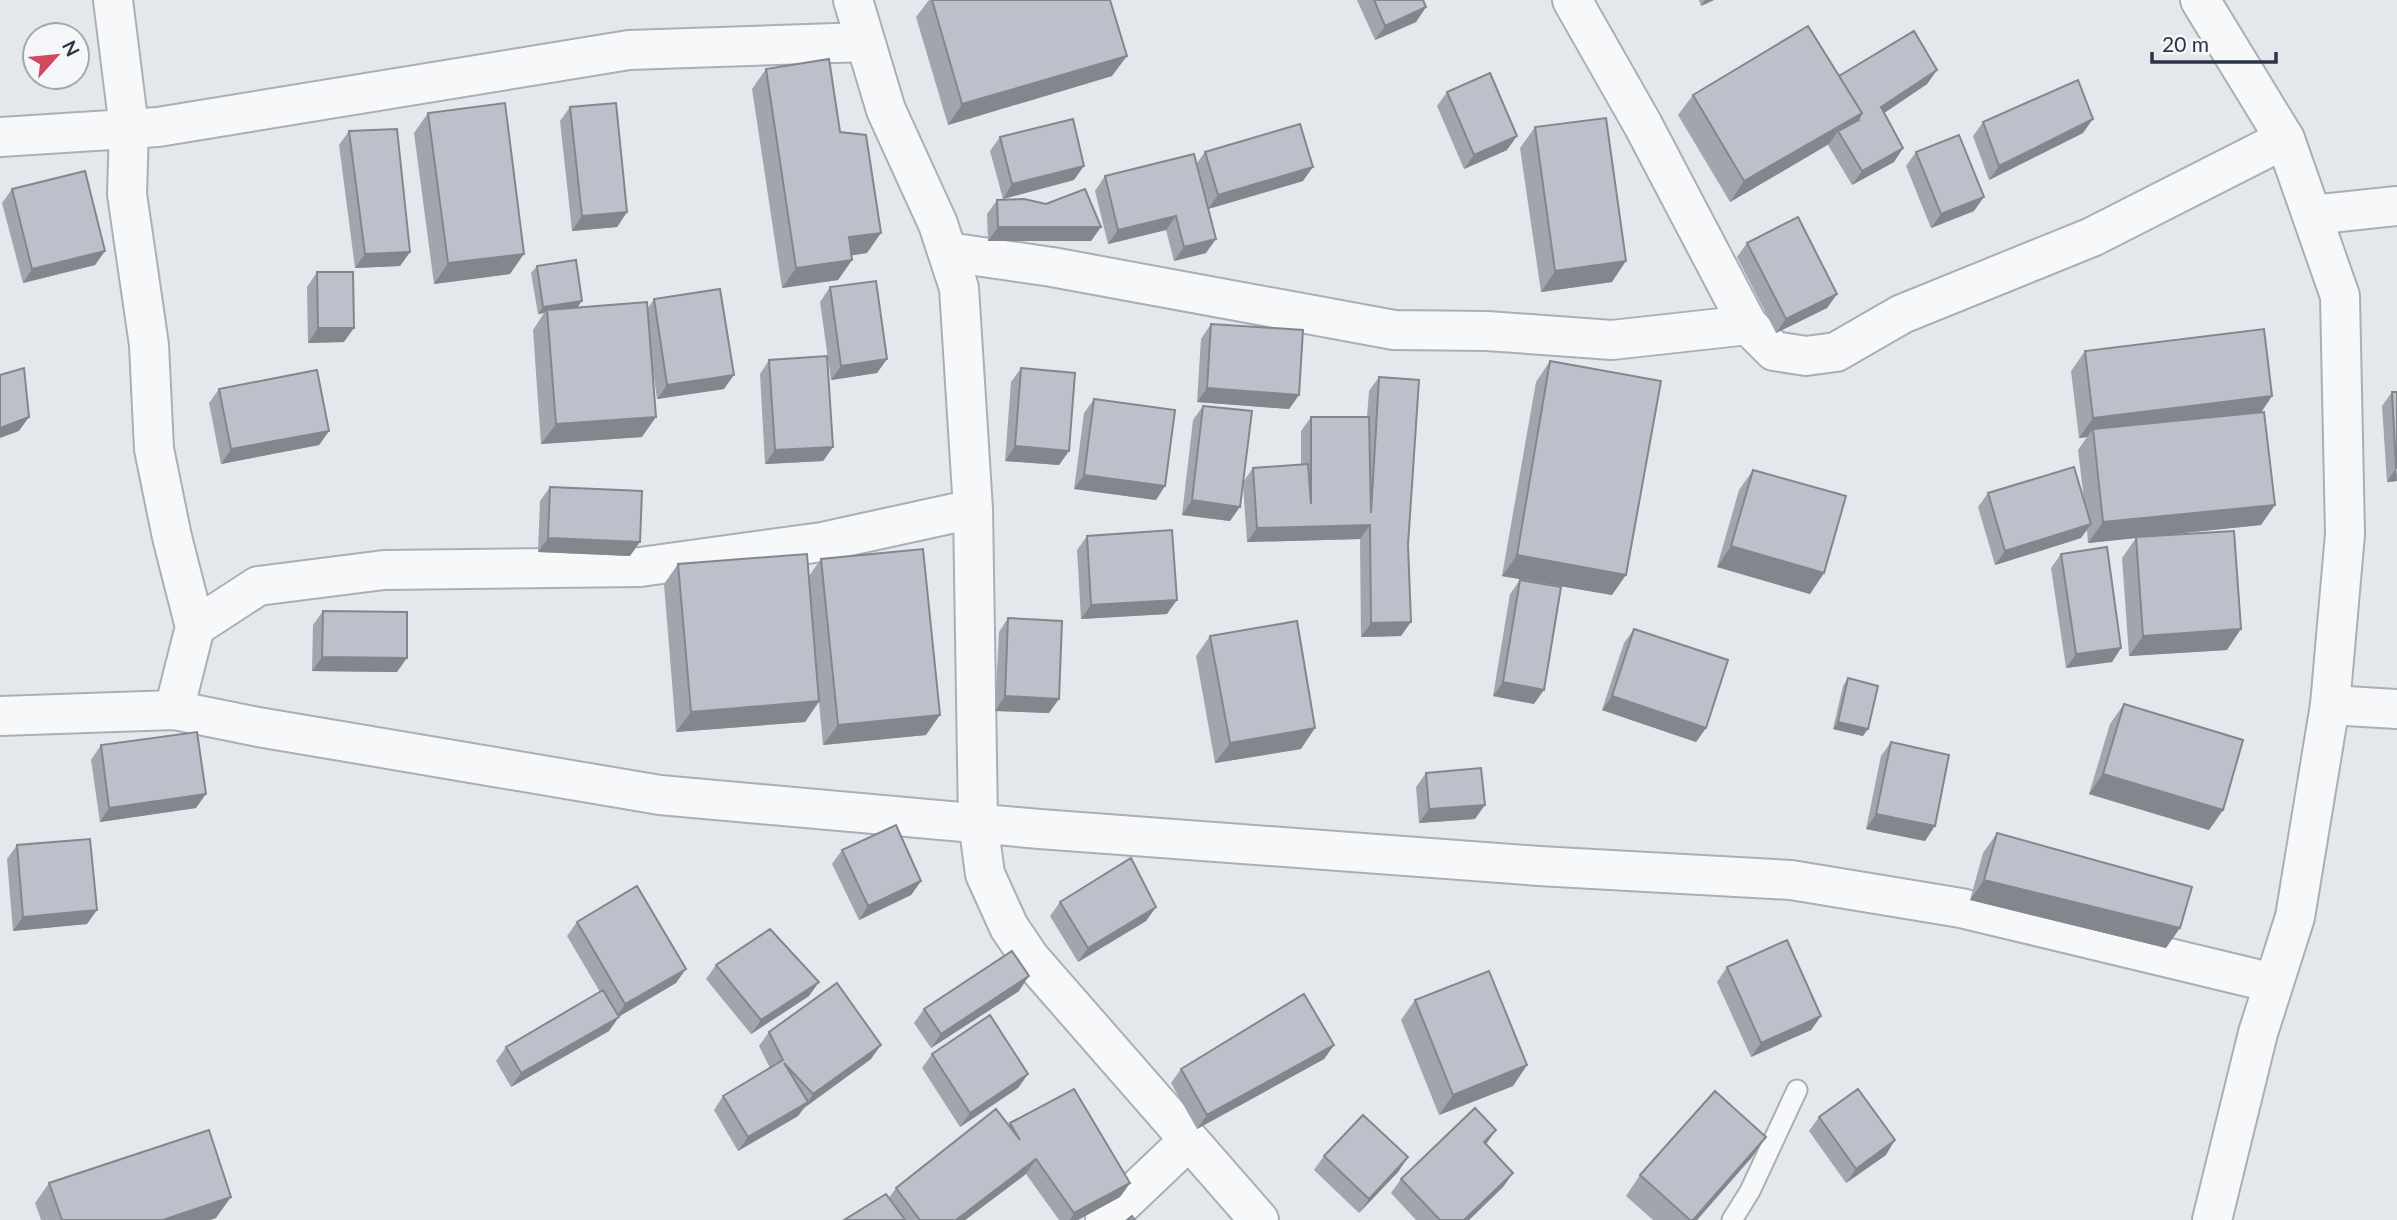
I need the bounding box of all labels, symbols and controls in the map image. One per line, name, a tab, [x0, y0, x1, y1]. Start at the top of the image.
north arrow	[21, 21, 91, 91]
scale bar	[2152, 21, 2276, 65]
text: 20 m	[2162, 31, 2209, 56]
text: N	[58, 36, 85, 60]

